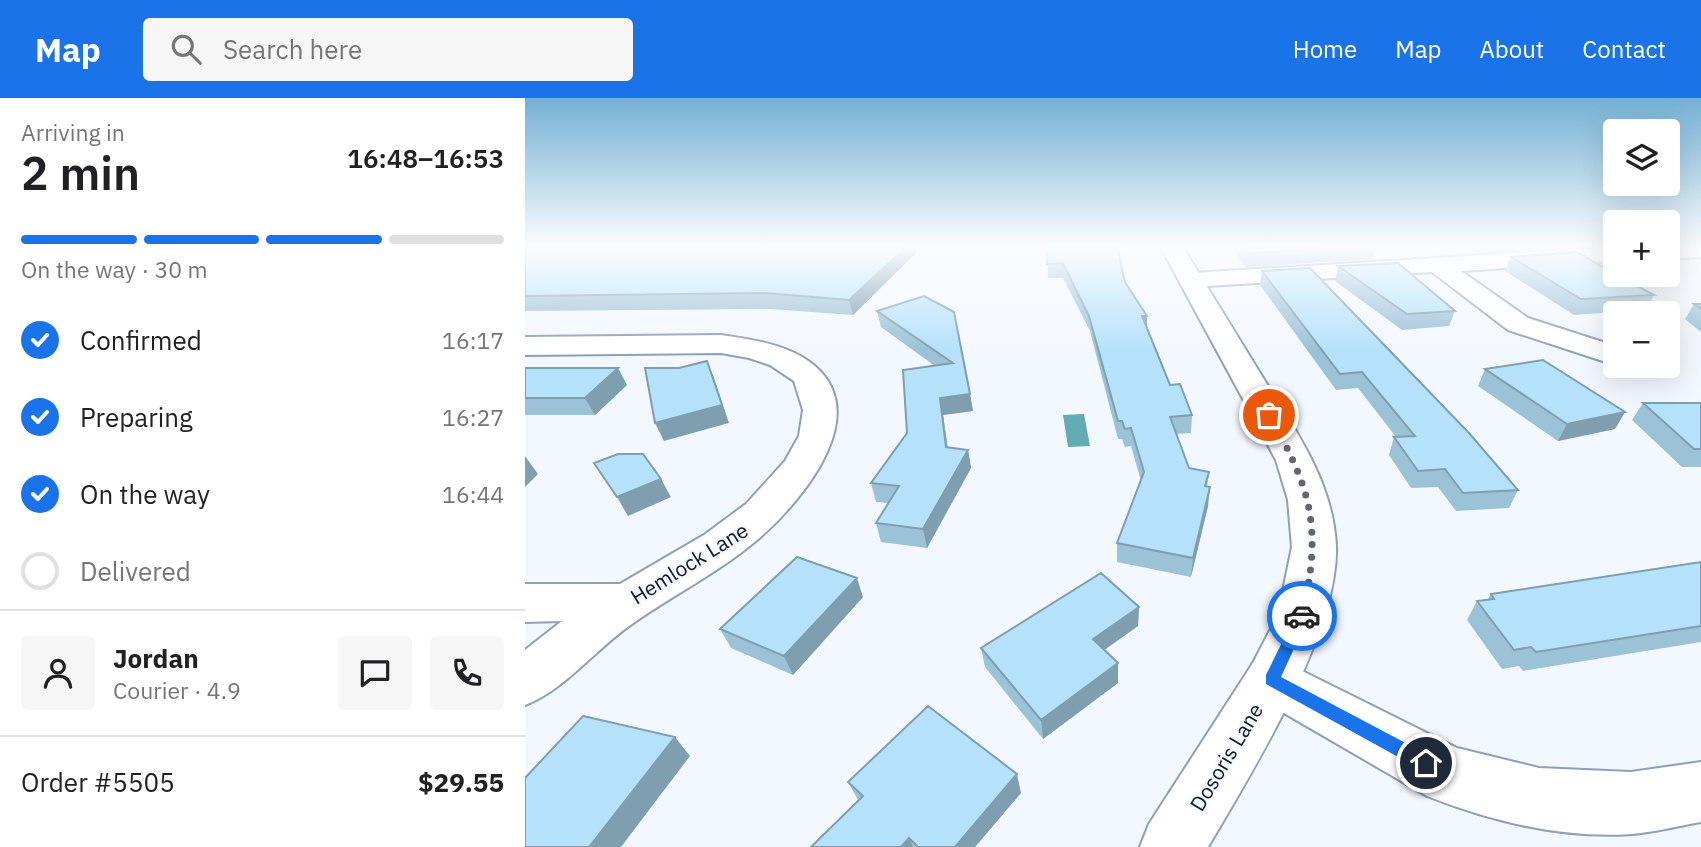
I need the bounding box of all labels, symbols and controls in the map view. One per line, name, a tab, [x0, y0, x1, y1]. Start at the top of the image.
search box	[143, 18, 633, 81]
text: Map	[35, 28, 101, 71]
icon: search	[167, 30, 205, 68]
text: Search here	[223, 32, 362, 66]
text: Home	[1293, 33, 1357, 65]
text: Map	[1395, 33, 1441, 65]
text: About	[1479, 33, 1544, 65]
text: Contact	[1582, 33, 1666, 65]
text: Arriving in	[21, 117, 125, 147]
map controls	[1603, 119, 1680, 378]
button: layers	[1603, 119, 1680, 196]
text: 16:48–16:53	[347, 141, 504, 175]
text: 2 min	[21, 143, 140, 203]
button: +	[1603, 210, 1680, 287]
text: On the way · 30 m	[21, 254, 208, 284]
button: −	[1603, 301, 1680, 378]
icon: check	[21, 321, 59, 359]
text: Confirmed	[80, 323, 202, 357]
text: 16:17	[442, 325, 504, 355]
pin	[1239, 385, 1299, 445]
icon: bag	[1250, 396, 1288, 434]
icon: check	[21, 398, 59, 436]
text: Preparing	[80, 400, 193, 434]
text: 16:27	[442, 402, 504, 432]
icon: check	[21, 475, 59, 513]
text: On the way	[80, 477, 210, 511]
text: 16:44	[442, 479, 504, 509]
street label: Hemlock Lane	[625, 516, 753, 610]
text: Delivered	[80, 554, 191, 588]
courier	[1267, 581, 1337, 651]
icon: car	[1283, 597, 1321, 635]
button: person	[21, 636, 95, 710]
button: chat	[338, 636, 412, 710]
button: phone	[430, 636, 504, 710]
text: Jordan	[113, 641, 199, 675]
text: Courier · 4.9	[113, 675, 241, 705]
street label: Dosoris Lane	[1183, 698, 1269, 816]
pin	[1396, 733, 1456, 793]
icon: home	[1407, 744, 1445, 782]
text: Order #5505	[21, 765, 175, 799]
text: $29.55	[418, 765, 504, 799]

